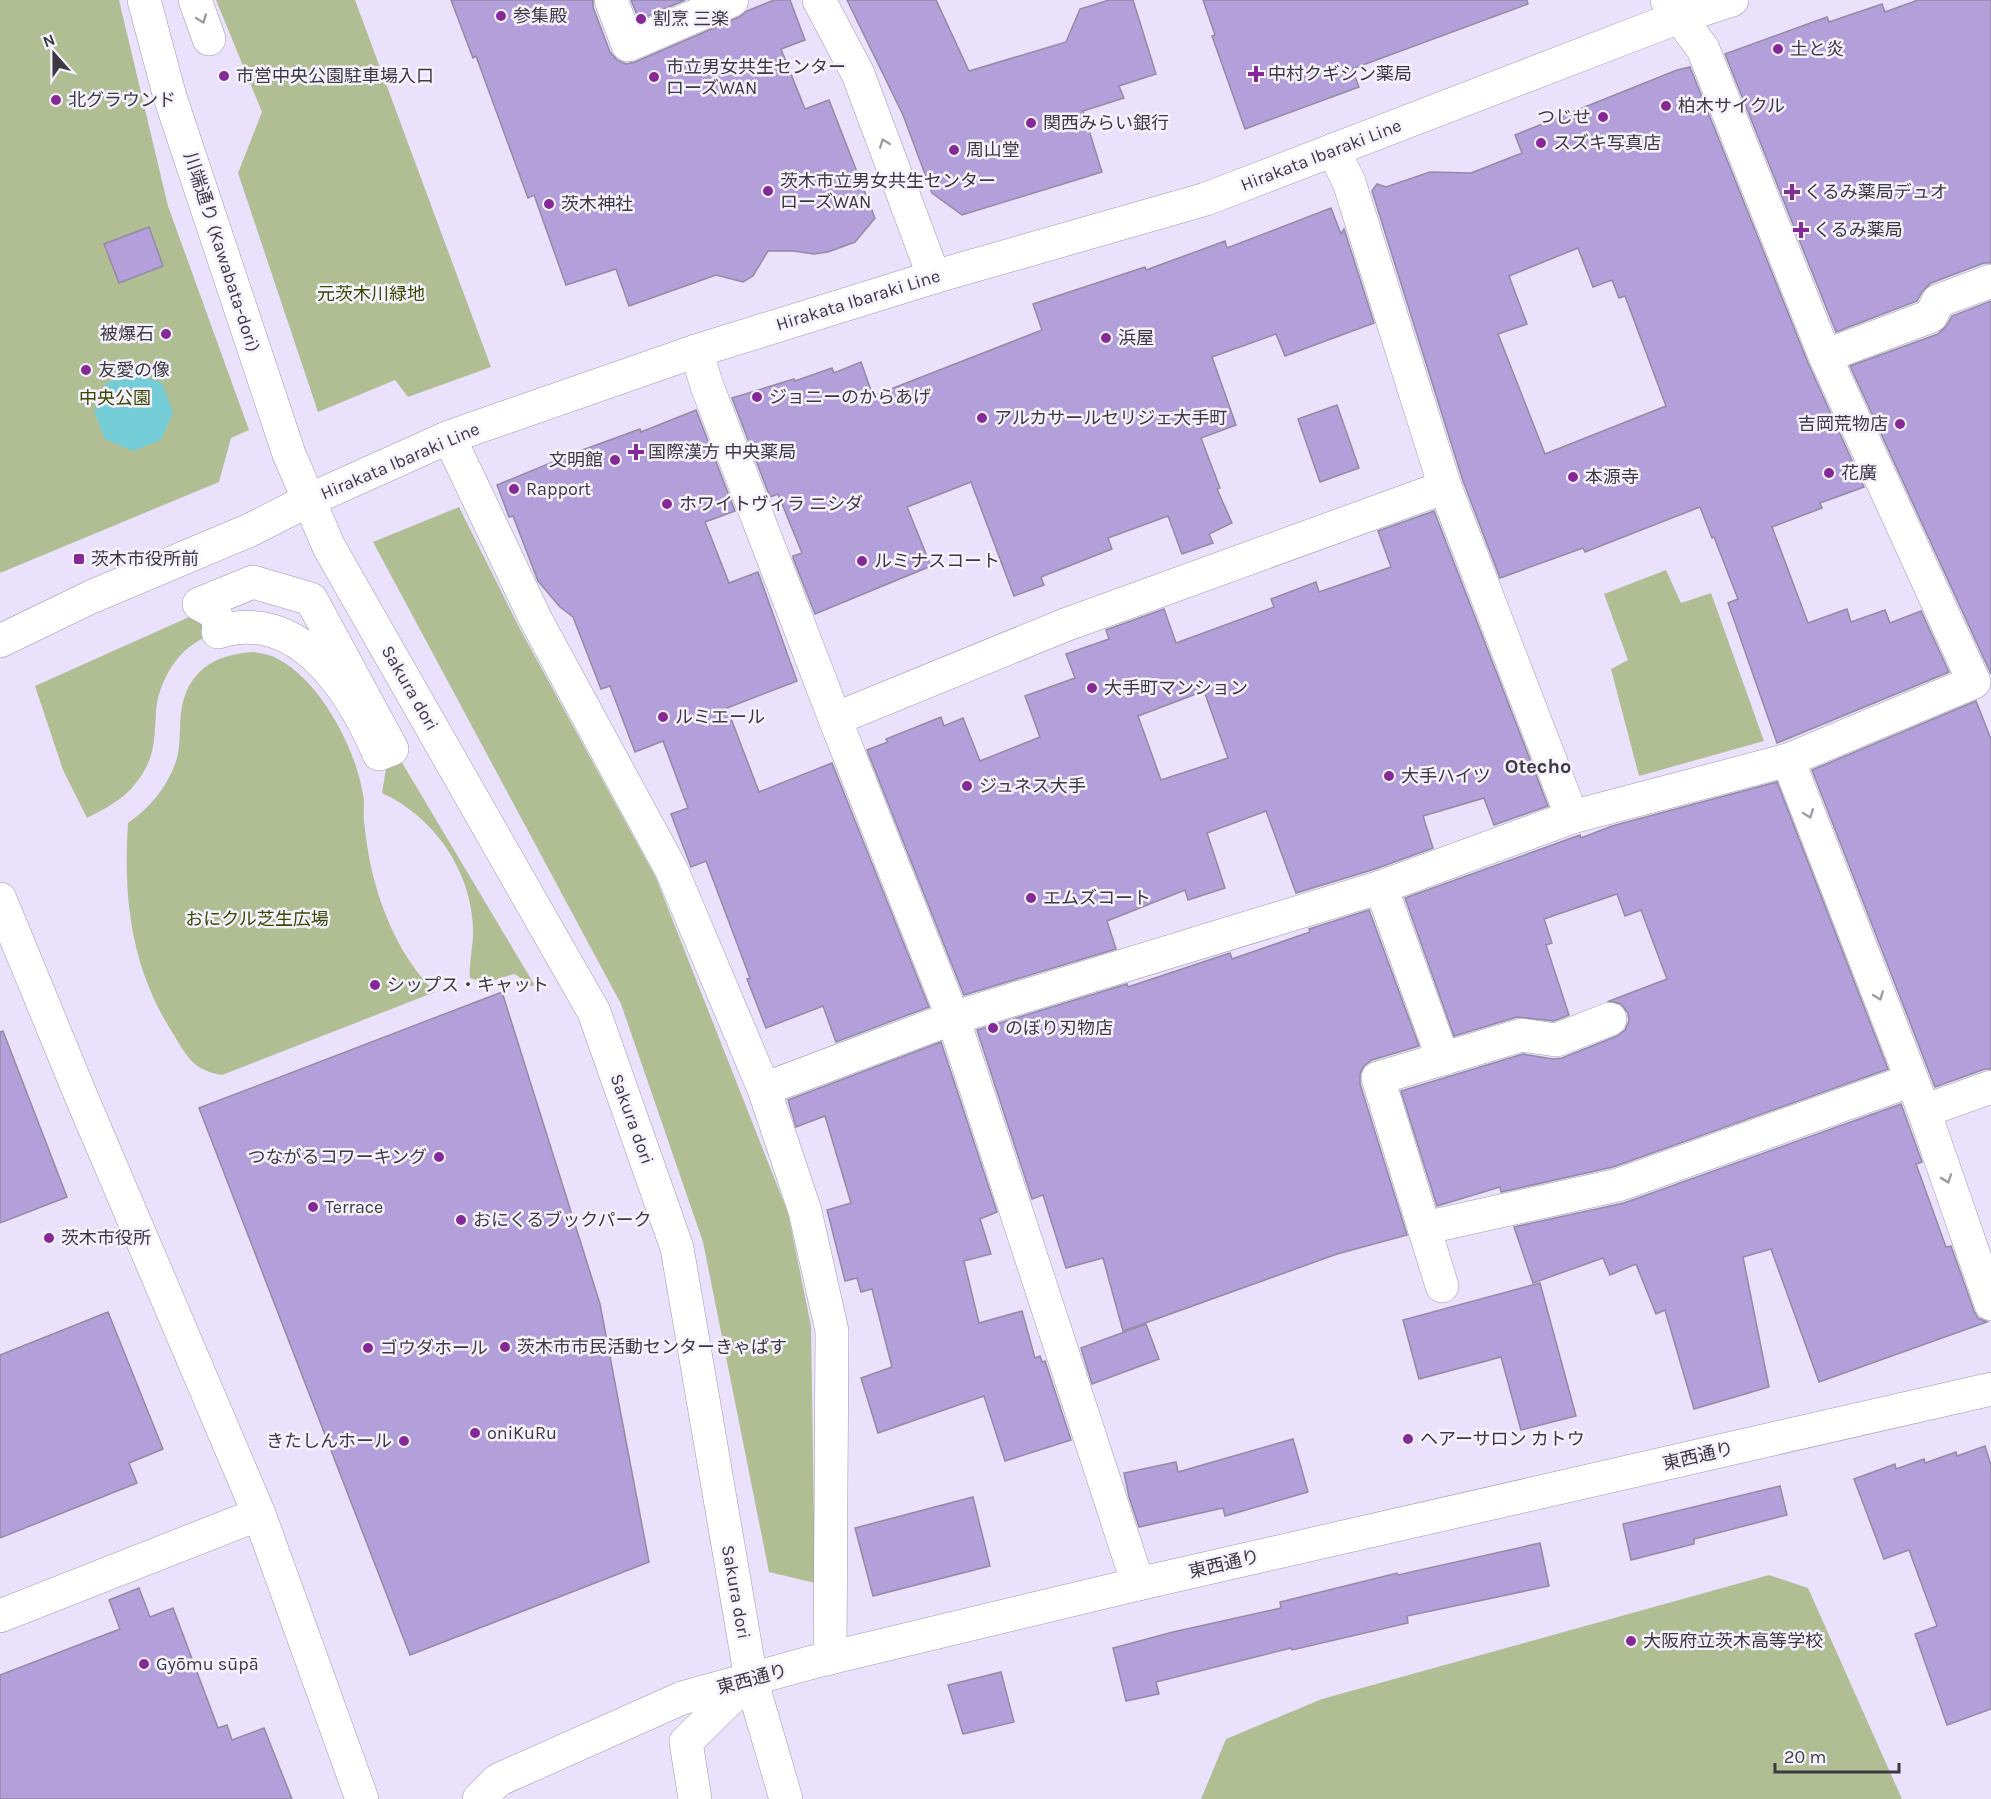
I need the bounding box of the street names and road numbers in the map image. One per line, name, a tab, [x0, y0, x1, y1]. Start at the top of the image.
street label: Hirakata Ibaraki Line	[1237, 114, 1405, 196]
street label: 川端通り (Kawabata-dori)	[179, 149, 265, 355]
street label: Hirakata Ibaraki Line	[773, 265, 943, 335]
street label: Hirakata Ibaraki Line	[317, 418, 483, 504]
street label: Sakura dori	[377, 641, 443, 735]
street label: Sakura dori	[605, 1071, 659, 1167]
street label: 東西通り	[1660, 1437, 1736, 1475]
street label: Sakura dori	[717, 1543, 755, 1641]
street label: 東西通り	[1186, 1545, 1262, 1583]
street label: 東西通り	[714, 1659, 790, 1699]

